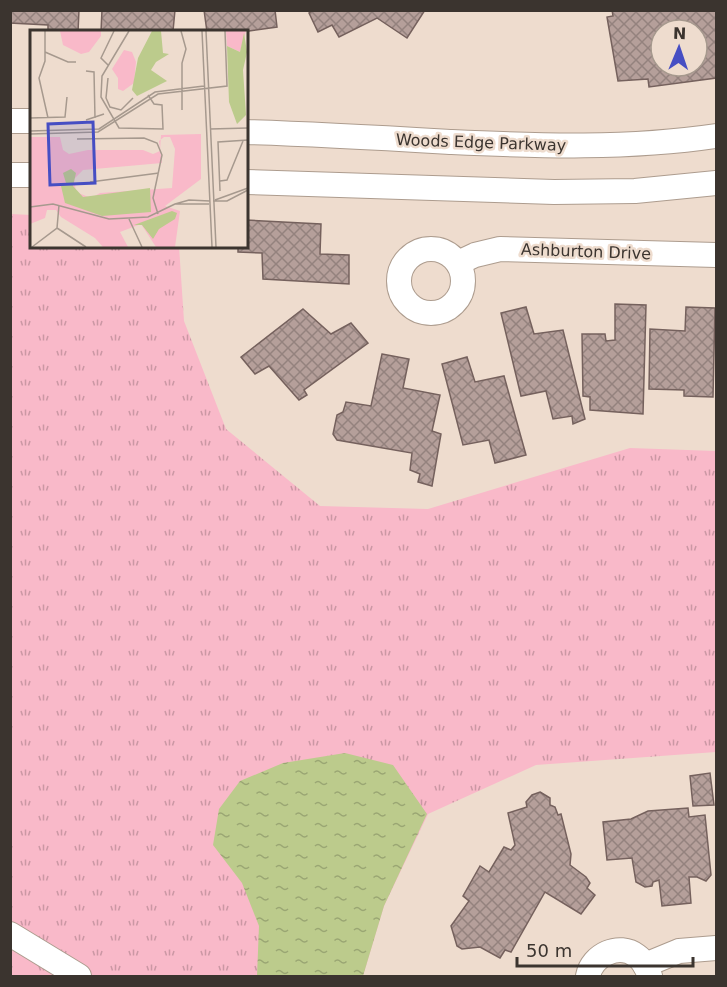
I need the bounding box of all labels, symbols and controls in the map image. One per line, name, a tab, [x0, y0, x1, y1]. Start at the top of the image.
north arrow	[649, 18, 709, 78]
text: N	[672, 24, 687, 43]
inset map	[30, 30, 248, 248]
street label: Woods Edge Parkway	[396, 130, 566, 155]
street label: Ashburton Drive	[521, 240, 651, 263]
scale bar	[517, 930, 692, 968]
text: 50 m	[526, 940, 572, 961]

